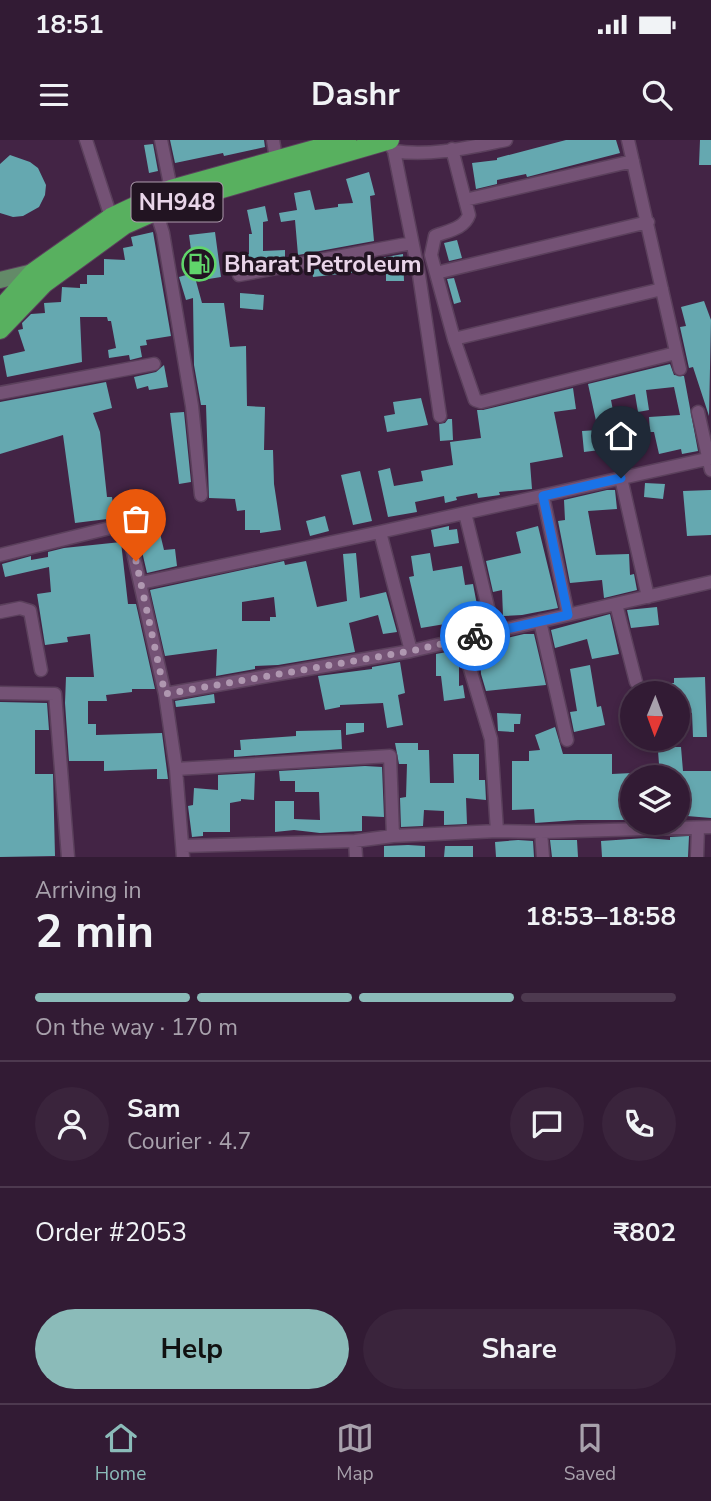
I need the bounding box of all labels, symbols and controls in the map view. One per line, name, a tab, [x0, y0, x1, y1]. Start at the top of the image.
text: 18:51	[35, 7, 104, 42]
text: Dashr	[311, 73, 400, 116]
icon: menu	[35, 76, 73, 114]
icon: search	[638, 76, 676, 114]
road number: NH948	[132, 183, 222, 222]
fuel station icon: Bharat Petroleum	[180, 245, 218, 283]
place label: Bharat Petroleum	[224, 248, 422, 280]
pin	[591, 406, 651, 478]
icon: home	[602, 417, 640, 455]
pin	[106, 489, 166, 561]
icon: bag	[117, 500, 155, 538]
courier	[440, 601, 510, 671]
icon: bike	[456, 617, 494, 655]
north arrow	[620, 681, 690, 751]
map controls	[620, 681, 690, 835]
button: layers	[620, 765, 690, 835]
text: Arriving in	[35, 875, 142, 906]
text: 18:53–18:58	[525, 899, 676, 934]
text: 2 min	[35, 900, 154, 963]
text: On the way · 170 m	[35, 1012, 238, 1043]
button: person	[35, 1087, 109, 1161]
button: chat	[510, 1087, 584, 1161]
button: phone	[602, 1087, 676, 1161]
text: Sam	[127, 1091, 180, 1126]
text: Courier · 4.7	[127, 1126, 251, 1157]
text: Order #2053	[35, 1215, 187, 1250]
text: ₹802	[614, 1215, 676, 1250]
button: Help	[35, 1309, 349, 1389]
button: Share	[363, 1309, 676, 1389]
tab: Home	[95, 1419, 146, 1487]
tab: Map	[336, 1419, 374, 1487]
tab: Saved	[564, 1419, 616, 1487]

